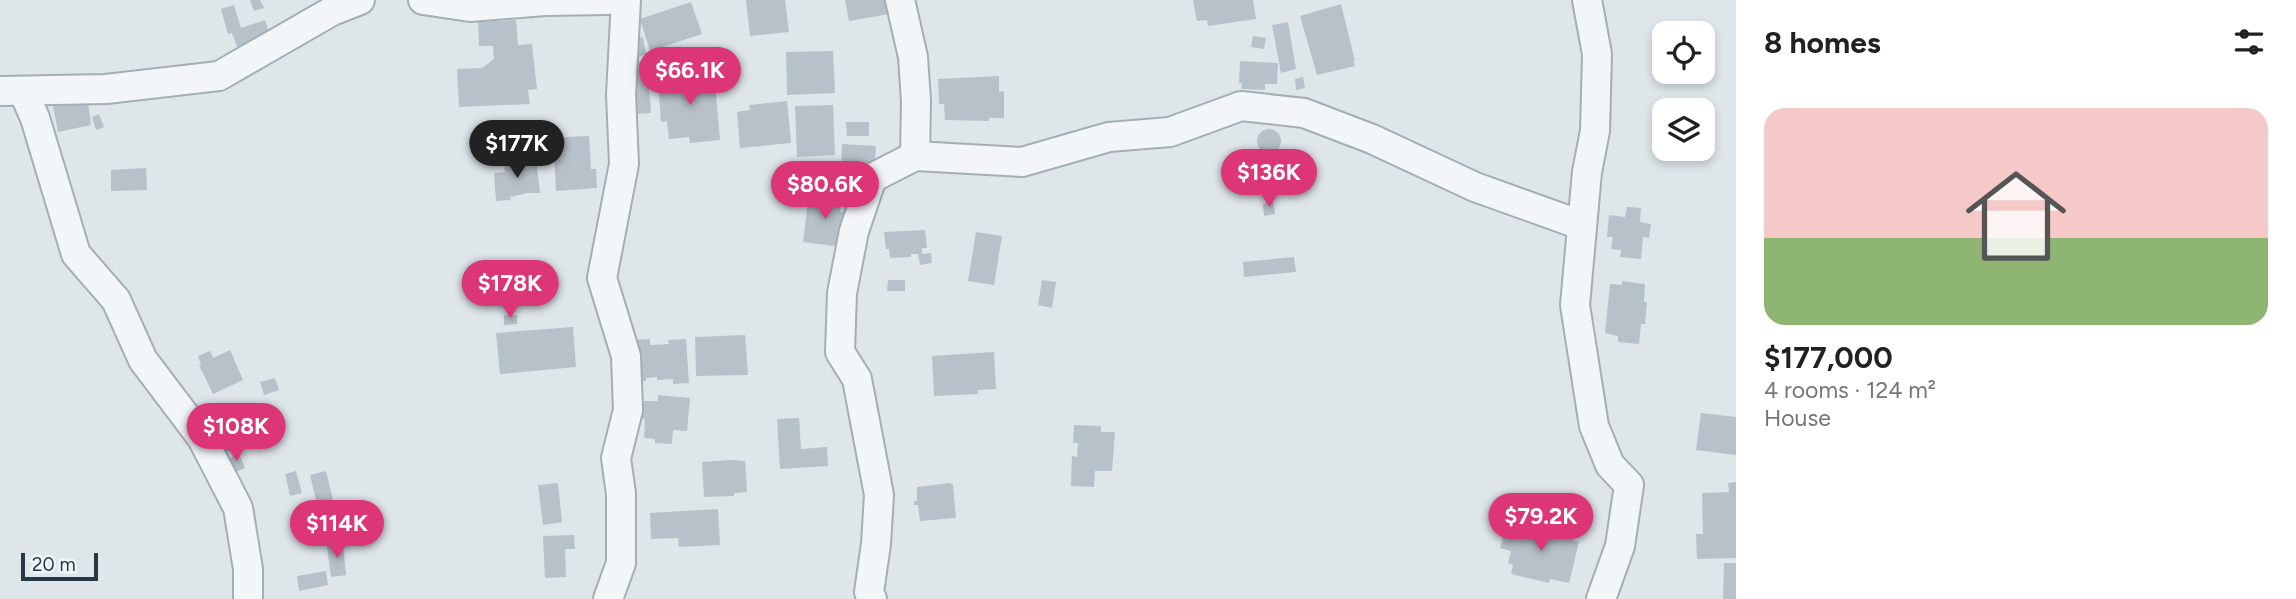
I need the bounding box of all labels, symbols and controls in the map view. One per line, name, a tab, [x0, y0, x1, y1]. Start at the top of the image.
map controls	[1652, 21, 1715, 161]
button: locate	[1652, 21, 1715, 84]
icon: filters	[2230, 23, 2268, 61]
text: 8 homes	[1764, 24, 1881, 61]
pin: $66.1K	[633, 48, 747, 107]
text: $66.1K	[655, 56, 725, 84]
button: layers	[1652, 98, 1715, 161]
pin: $177K	[468, 120, 566, 180]
text: $177K	[485, 129, 549, 157]
pin: $136K	[1220, 150, 1318, 209]
icon: home	[1953, 153, 2079, 279]
text: $136K	[1237, 158, 1301, 186]
pin: $80.6K	[768, 162, 882, 221]
text: $80.6K	[787, 170, 863, 198]
pin: $178K	[461, 260, 559, 320]
text: $178K	[478, 269, 542, 297]
text: $177,000	[1764, 339, 1893, 376]
text: 4 rooms · 124 m²	[1764, 376, 1936, 404]
pin: $108K	[187, 404, 285, 463]
text: House	[1764, 404, 1831, 432]
text: $108K	[203, 412, 269, 440]
pin: $79.2K	[1484, 494, 1598, 553]
pin: $114K	[288, 500, 386, 560]
text: $79.2K	[1504, 502, 1578, 530]
text: $114K	[306, 509, 368, 537]
scale bar	[21, 550, 98, 582]
text: 20 m	[32, 553, 76, 576]

